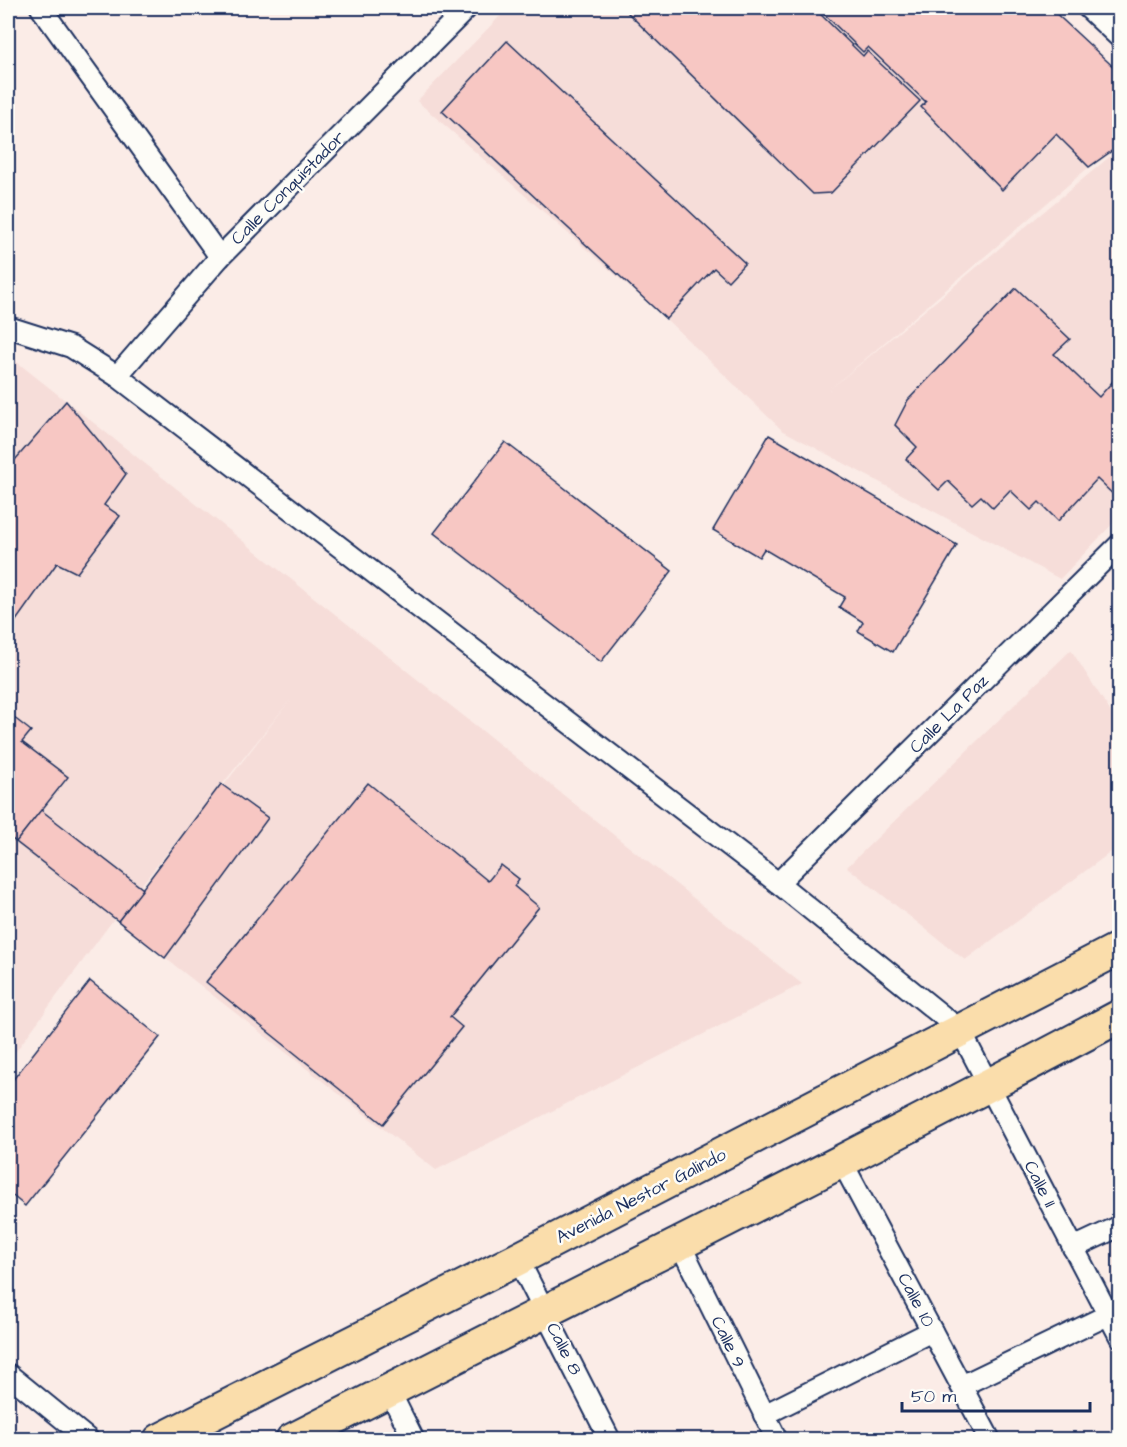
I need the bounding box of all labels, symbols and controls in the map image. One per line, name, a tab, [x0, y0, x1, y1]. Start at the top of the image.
street label: Calle Conquistador	[225, 125, 351, 251]
street label: Calle La Paz	[904, 669, 994, 759]
street label: Avenida Nestor Galindo	[552, 1142, 730, 1250]
street label: Calle 11	[1018, 1156, 1062, 1212]
street label: Calle 10	[891, 1268, 941, 1332]
street label: Calle 9	[705, 1312, 751, 1372]
street label: Calle 8	[540, 1318, 588, 1380]
scale bar	[902, 1375, 1090, 1413]
text: 50 m	[911, 1384, 956, 1409]

